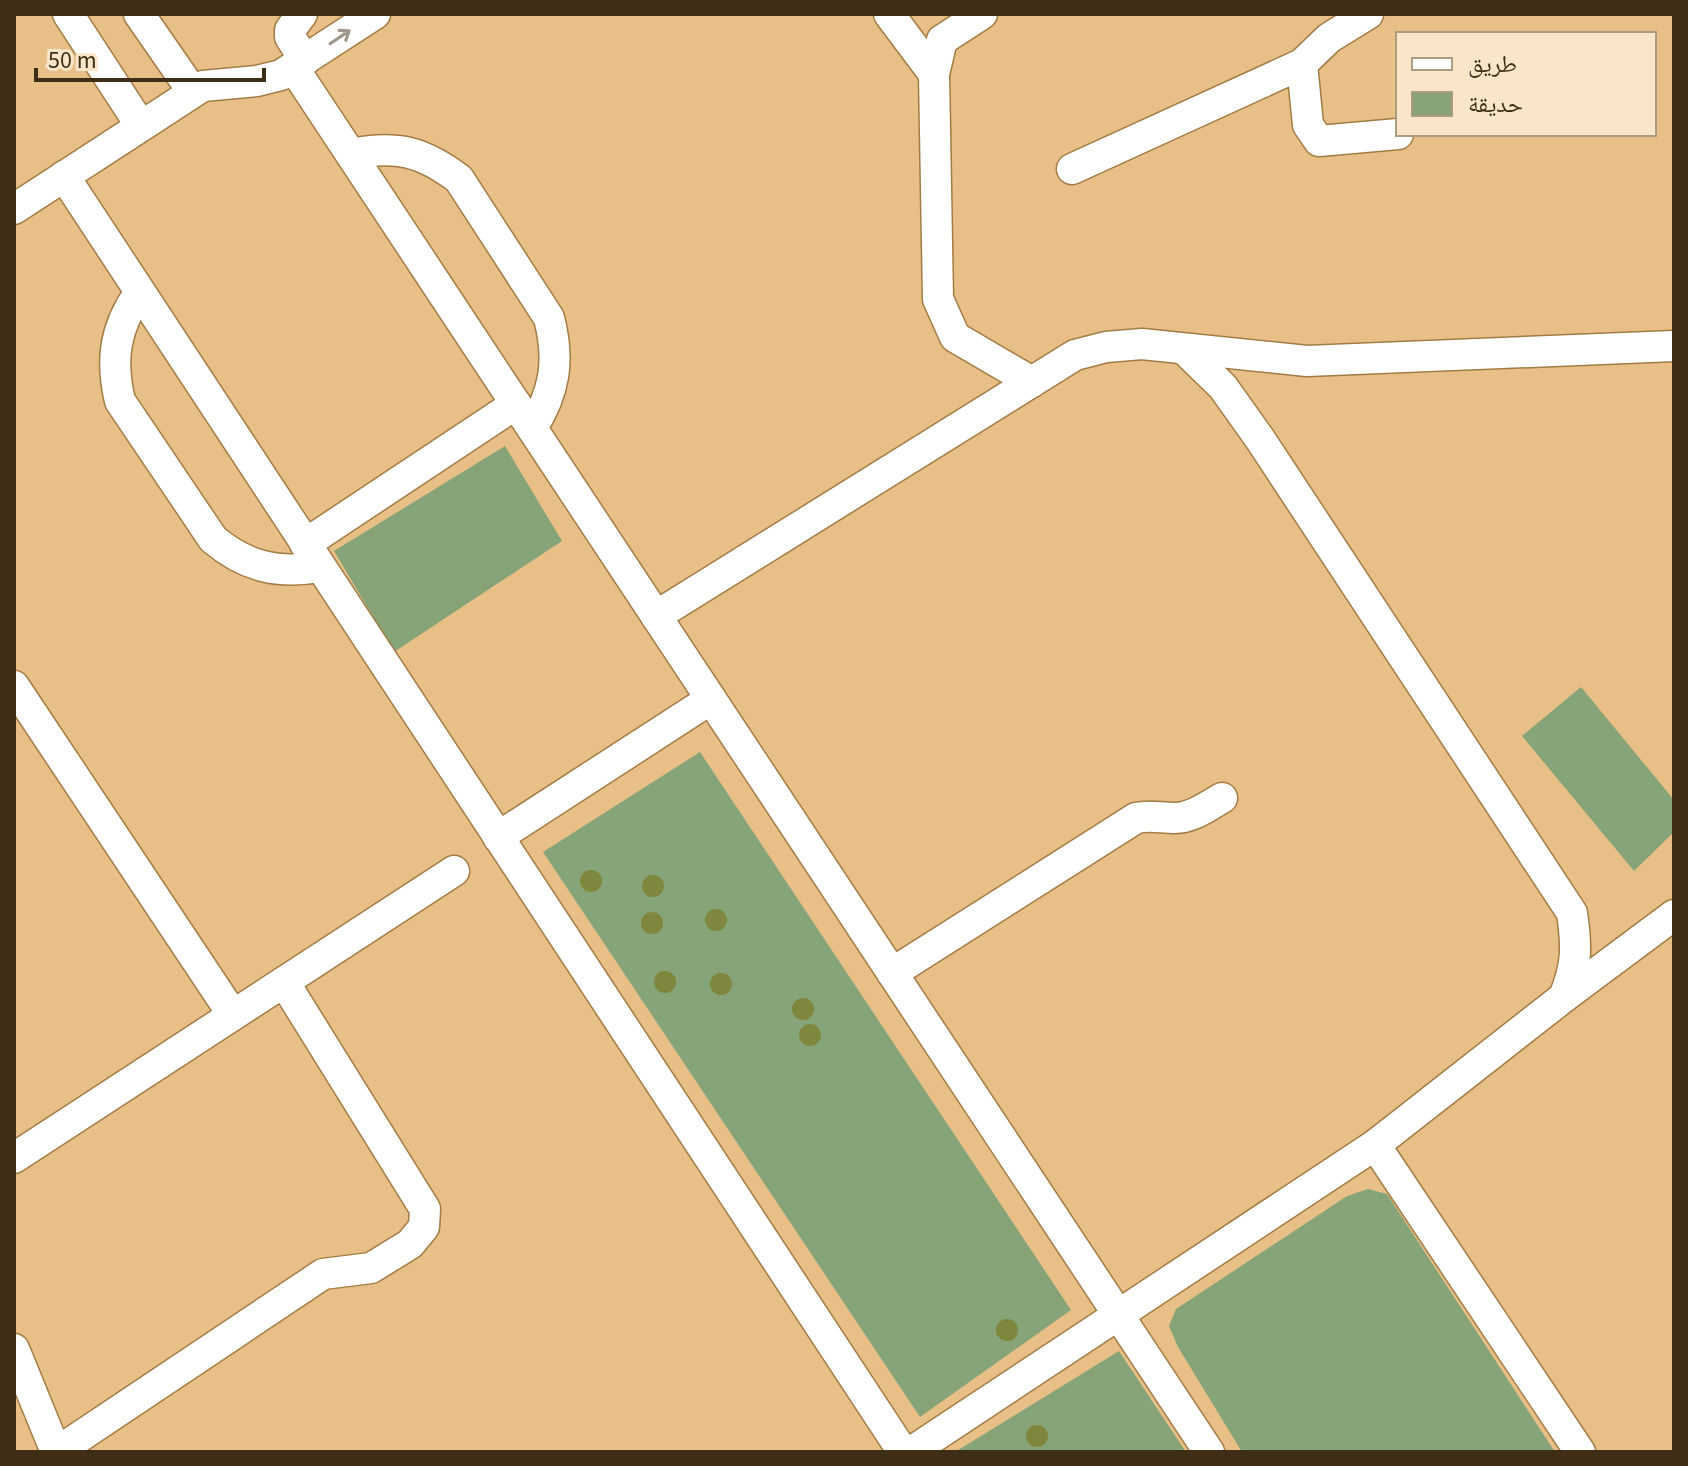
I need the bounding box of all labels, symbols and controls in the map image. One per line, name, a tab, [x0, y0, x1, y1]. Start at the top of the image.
one-way arrow	[328, 29, 351, 45]
scale bar	[36, 32, 264, 82]
legend	[1396, 32, 1656, 136]
text: 50 m	[48, 43, 97, 78]
text: طريق	[1468, 47, 1517, 82]
text: حديقة	[1468, 87, 1523, 122]

